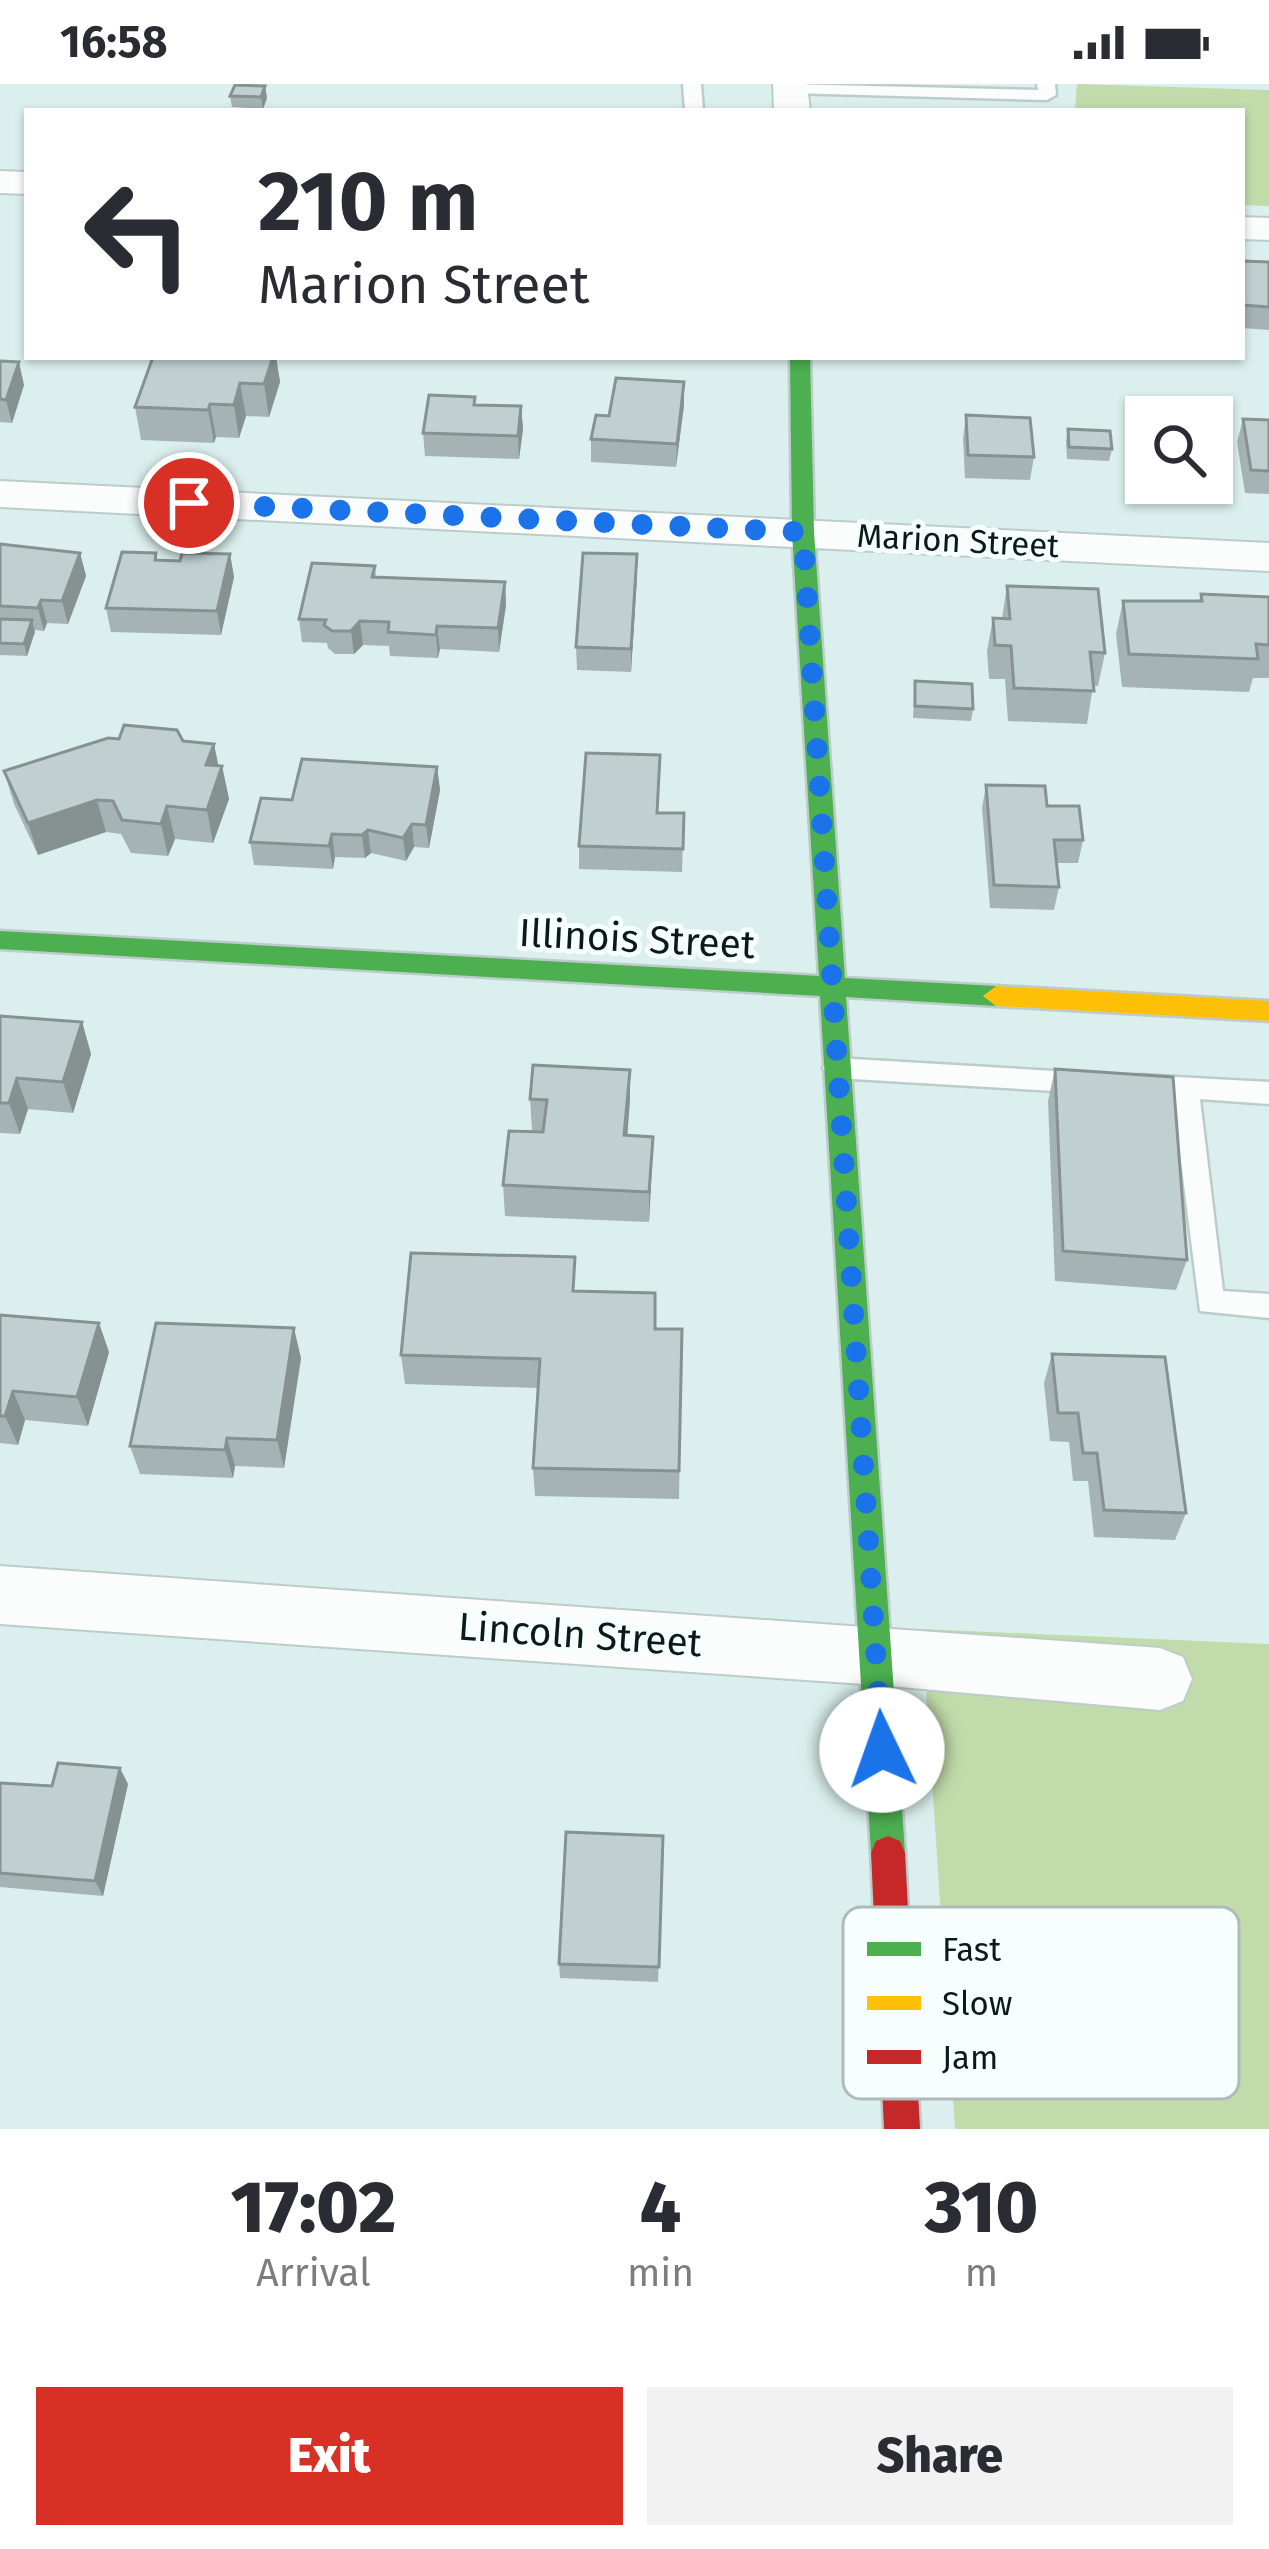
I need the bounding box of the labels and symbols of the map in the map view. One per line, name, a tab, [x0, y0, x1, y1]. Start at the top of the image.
pin	[138, 452, 240, 554]
street label: Marion Street	[856, 516, 1060, 566]
street label: Illinois Street	[518, 910, 757, 968]
street label: Lincoln Street	[456, 1604, 704, 1667]
position arrow	[819, 1687, 945, 1813]
legend	[843, 1907, 1239, 2099]
text: Fast	[942, 1930, 1001, 1970]
text: Slow	[942, 1984, 1012, 2024]
text: Jam	[942, 2038, 998, 2078]

